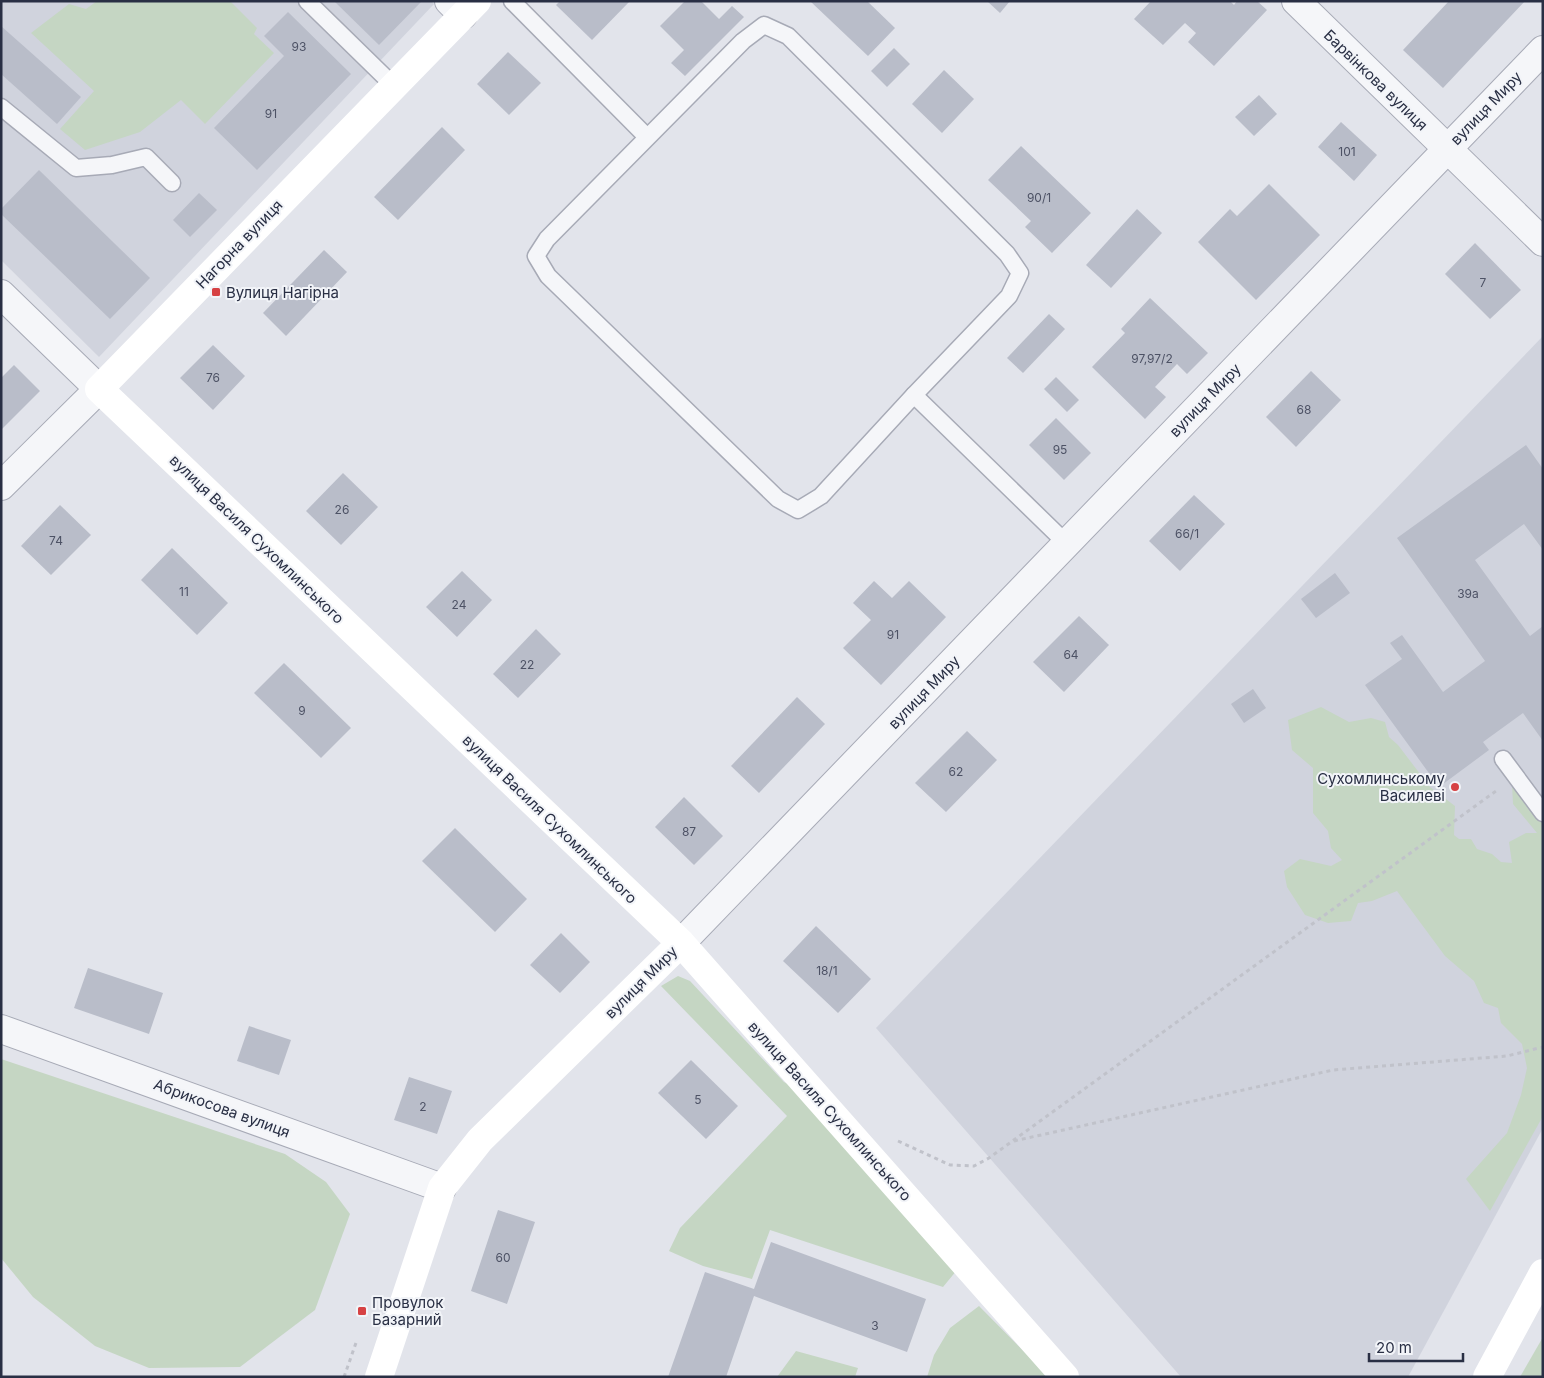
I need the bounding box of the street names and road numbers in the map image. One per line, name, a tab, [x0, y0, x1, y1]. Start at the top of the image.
street label: Барвінкова вулиця	[1320, 26, 1432, 134]
street label: вулиця Миру	[1446, 67, 1526, 149]
street label: Нагорна вулиця	[192, 195, 286, 293]
street label: вулиця Миру	[1165, 359, 1245, 441]
street label: вулиця Василя Сухомлинського	[166, 450, 348, 628]
street label: вулиця Миру	[884, 651, 964, 733]
street label: вулиця Василя Сухомлинського	[459, 730, 641, 908]
street label: вулиця Миру	[601, 941, 682, 1022]
street label: вулиця Василя Сухомлинського	[744, 1017, 916, 1205]
street label: Абрикосова вулиця	[151, 1074, 293, 1142]

